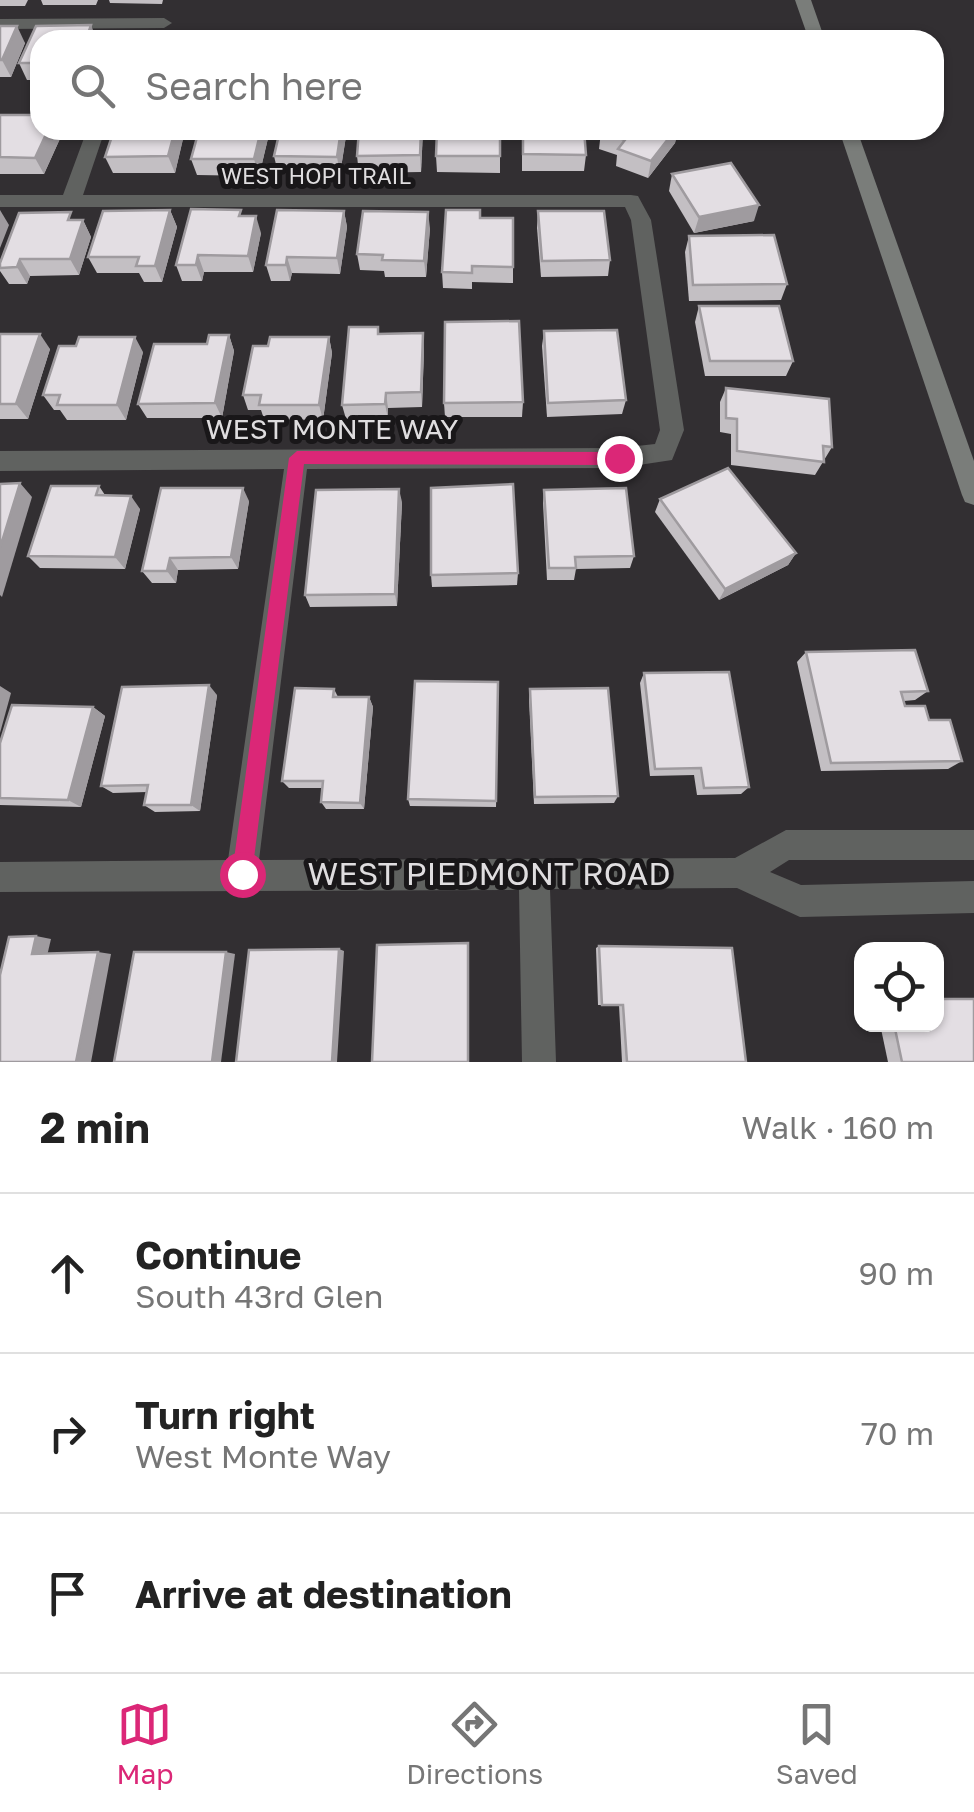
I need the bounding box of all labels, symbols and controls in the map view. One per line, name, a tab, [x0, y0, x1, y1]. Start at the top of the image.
search box	[30, 30, 944, 140]
icon: search	[65, 58, 120, 113]
text: Search here	[145, 63, 363, 108]
street label: WEST HOPI TRAIL	[221, 162, 412, 189]
street label: WEST MONTE WAY	[206, 412, 458, 445]
route end	[597, 436, 643, 482]
route start	[220, 852, 266, 898]
street label: WEST PIEDMONT ROAD	[307, 854, 671, 892]
map controls	[854, 942, 944, 1032]
button: locate	[854, 942, 944, 1032]
text: 2 min	[40, 1102, 150, 1152]
text: Walk · 160 m	[742, 1108, 934, 1146]
text: Continue	[135, 1232, 301, 1277]
icon: ahead	[40, 1246, 95, 1301]
text: 90 m	[858, 1254, 934, 1292]
text: South 43rd Glen	[135, 1277, 383, 1315]
text: Turn right	[135, 1392, 315, 1437]
icon: right	[40, 1406, 95, 1461]
text: 70 m	[861, 1414, 934, 1452]
text: West Monte Way	[135, 1437, 391, 1475]
icon: arrive	[40, 1566, 95, 1621]
text: Arrive at destination	[135, 1571, 512, 1616]
tab: Map	[116, 1697, 174, 1790]
tab: Directions	[406, 1697, 543, 1790]
tab: Saved	[776, 1697, 858, 1790]

